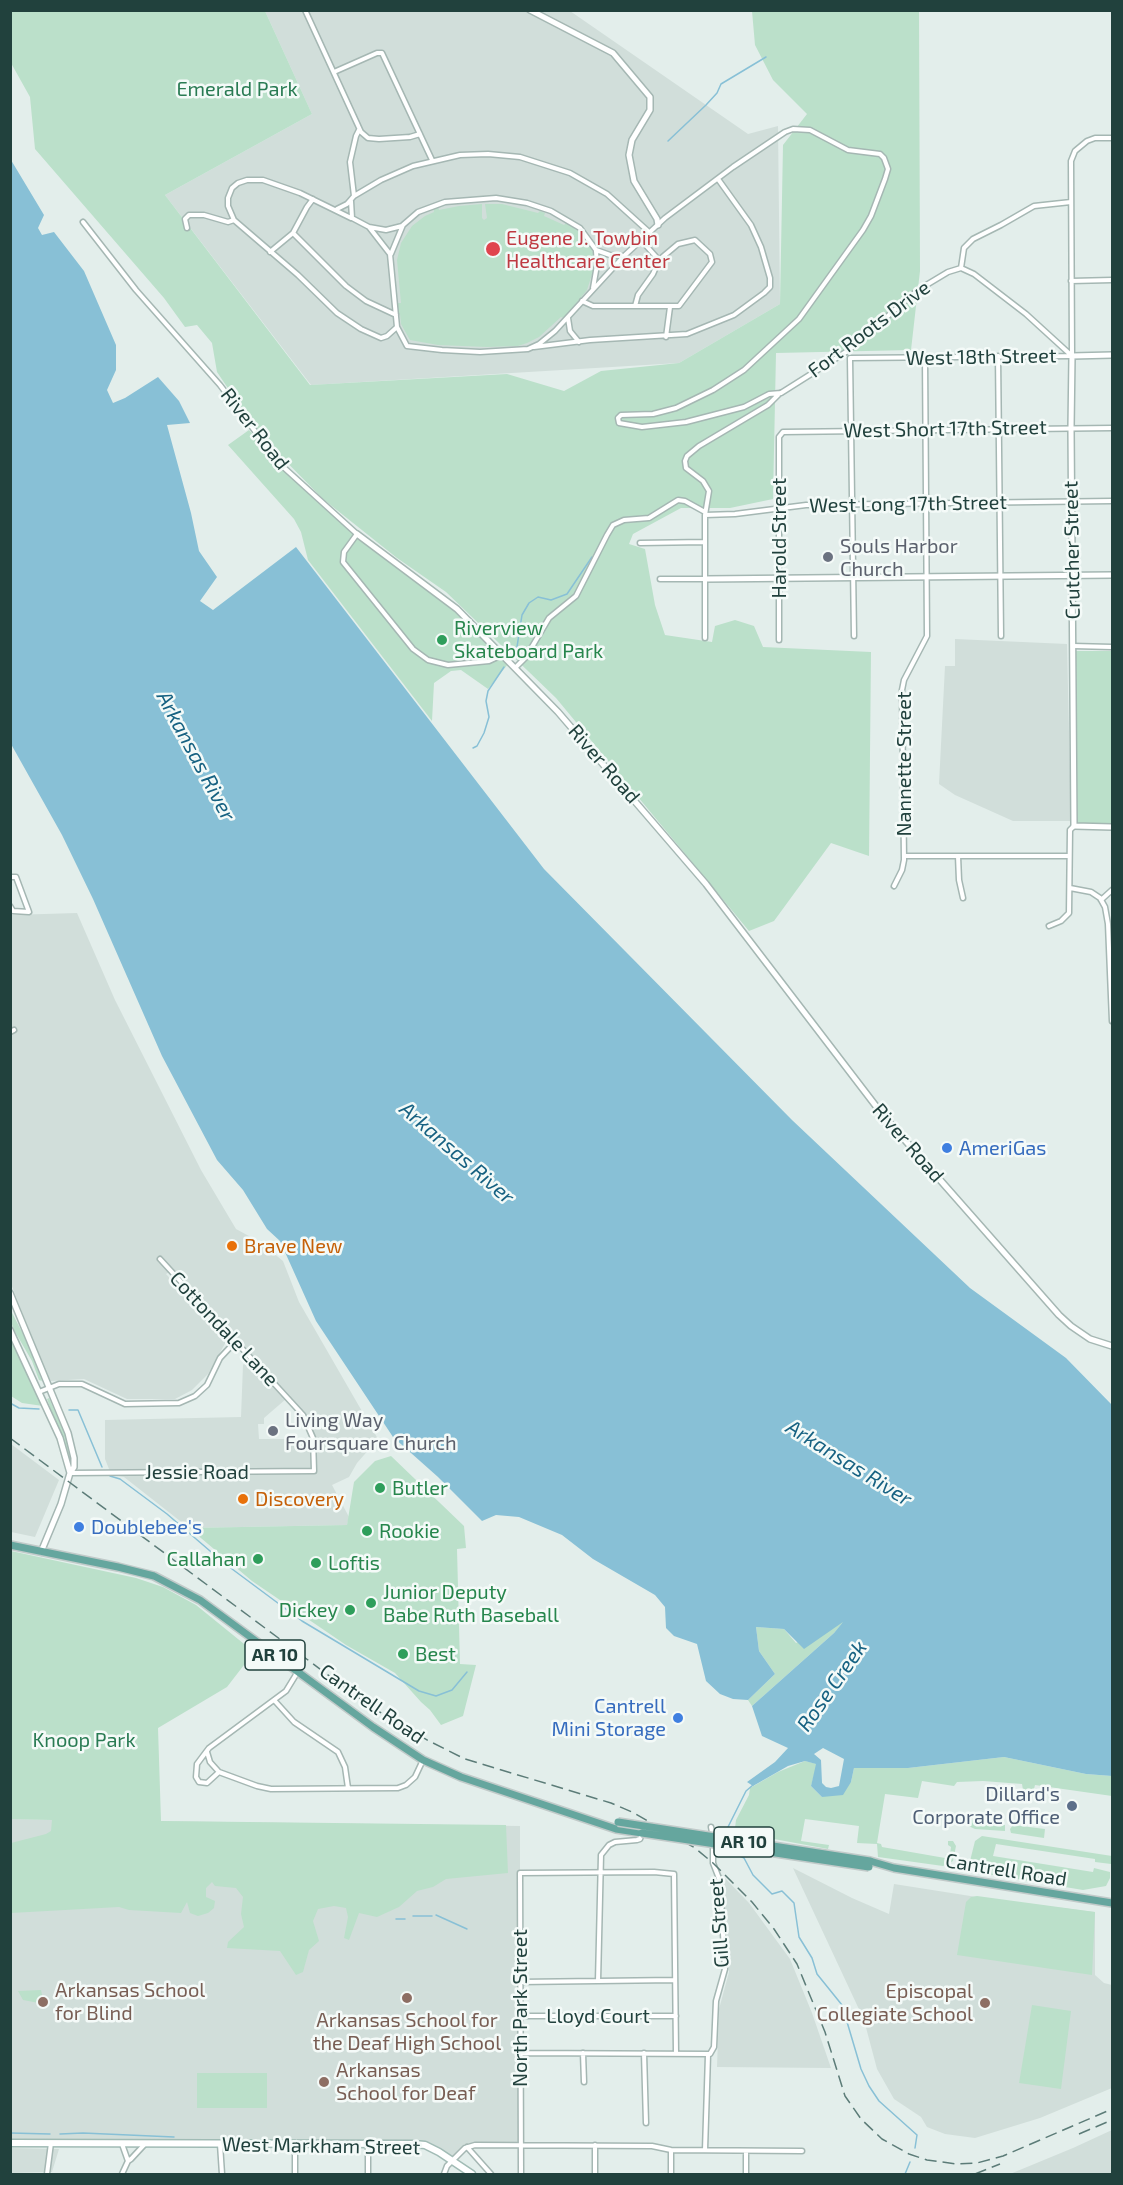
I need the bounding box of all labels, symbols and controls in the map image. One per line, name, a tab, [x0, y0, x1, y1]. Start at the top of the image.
park label: Emerald Park	[176, 77, 298, 101]
place label: Eugene J. Towbin Healthcare Center	[506, 226, 670, 273]
marker: Eugene J. Towbin Healthcare Center	[484, 240, 502, 258]
street label: Fort Roots Drive	[803, 275, 935, 383]
street label: West 18th Street	[905, 344, 1057, 370]
street label: River Road	[216, 383, 294, 475]
street label: West Short 17th Street	[843, 415, 1047, 443]
street label: Harold Street	[767, 478, 791, 598]
street label: Crutcher Street	[1059, 480, 1085, 620]
street label: West Long 17th Street	[809, 490, 1007, 518]
place label: Souls Harbor Church	[840, 534, 958, 581]
marker: Souls Harbor Church	[821, 550, 835, 564]
place label: Riverview Skateboard Park	[454, 616, 603, 663]
marker: Riverview Skateboard Park	[435, 633, 449, 647]
water label: Arkansas River	[151, 687, 241, 825]
street label: Nannette Street	[892, 691, 916, 837]
street label: River Road	[563, 719, 645, 809]
water label: Arkansas River	[395, 1096, 519, 1210]
street label: River Road	[867, 1098, 949, 1188]
place label: AmeriGas	[959, 1136, 1046, 1160]
marker: AmeriGas	[940, 1141, 954, 1155]
place label: Brave New	[244, 1234, 342, 1258]
marker: Brave New	[225, 1239, 239, 1253]
street label: Cottondale Lane	[165, 1267, 283, 1391]
place label: Living Way Foursquare Church	[285, 1408, 457, 1455]
water label: Arkansas River	[782, 1414, 916, 1512]
marker: Living Way Foursquare Church	[266, 1424, 280, 1438]
street label: Jessie Road	[145, 1460, 249, 1484]
place label: Butler	[392, 1476, 448, 1500]
marker: Butler	[373, 1481, 387, 1495]
place label: Discovery	[255, 1487, 344, 1511]
marker: Discovery	[236, 1492, 250, 1506]
place label: Doublebee's	[91, 1515, 202, 1539]
place label: Rookie	[379, 1519, 440, 1543]
marker: Doublebee's	[72, 1520, 86, 1534]
marker: Rookie	[360, 1524, 374, 1538]
place label: Callahan	[167, 1547, 246, 1571]
place label: Loftis	[328, 1551, 380, 1575]
marker: Callahan	[251, 1552, 265, 1566]
marker: Loftis	[309, 1556, 323, 1570]
place label: Junior Deputy Babe Ruth Baseball	[383, 1580, 559, 1627]
marker: Junior Deputy Babe Ruth Baseball	[364, 1596, 378, 1610]
place label: Dickey	[279, 1598, 338, 1622]
marker: Dickey	[343, 1603, 357, 1617]
water label: Rose Creek	[792, 1636, 872, 1736]
road number: AR 10	[245, 1640, 305, 1670]
place label: Best	[415, 1642, 456, 1666]
marker: Best	[396, 1647, 410, 1661]
street label: Cantrell Road	[315, 1659, 429, 1749]
place label: Cantrell Mini Storage	[552, 1694, 666, 1741]
marker: Cantrell Mini Storage	[671, 1711, 685, 1725]
park label: Knoop Park	[32, 1728, 136, 1752]
place label: Dillard's Corporate Office	[912, 1782, 1060, 1829]
marker: Dillard's Corporate Office	[1065, 1799, 1079, 1813]
road number: AR 10	[714, 1827, 774, 1857]
street label: Cantrell Road	[944, 1849, 1068, 1891]
street label: Gill Street	[704, 1878, 734, 1968]
street label: North Park Street	[508, 1929, 532, 2087]
place label: Arkansas School for Blind	[55, 1978, 205, 2025]
place label: Episcopal Collegiate School	[816, 1979, 973, 2026]
marker: Arkansas School for the Deaf High School	[400, 1991, 414, 2005]
marker: Arkansas School for Blind	[36, 1995, 50, 2009]
marker: Episcopal Collegiate School	[978, 1996, 992, 2010]
street label: Lloyd Court	[546, 2004, 650, 2028]
place label: Arkansas School for the Deaf High School	[313, 2008, 501, 2055]
place label: Arkansas School for Deaf	[336, 2058, 476, 2105]
marker: Arkansas School for Deaf	[317, 2075, 331, 2089]
street label: West Markham Street	[222, 2132, 420, 2160]

